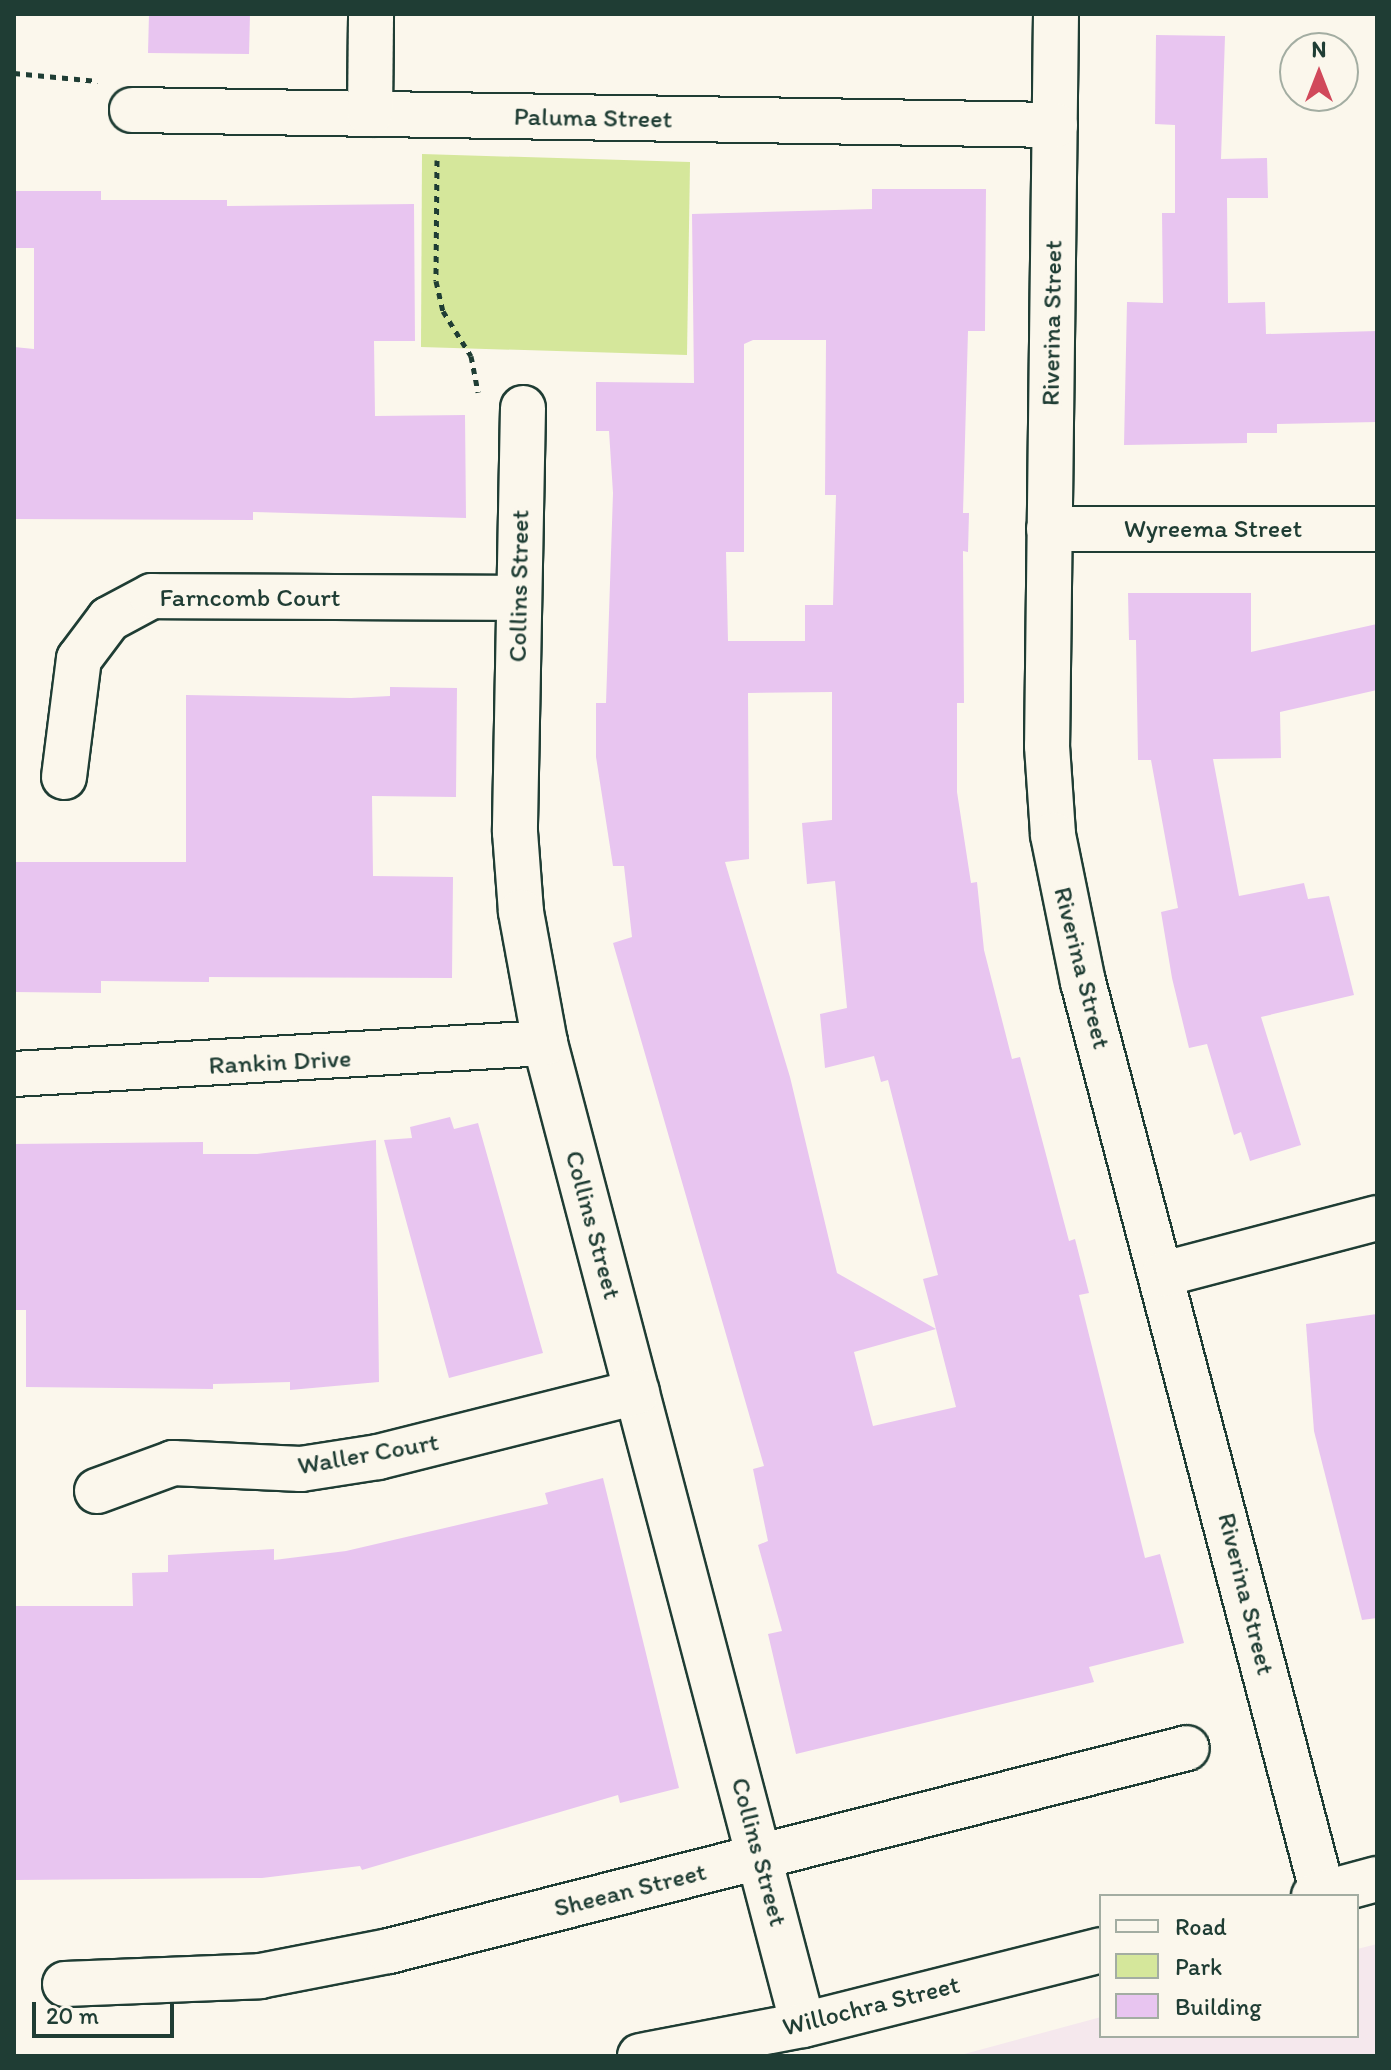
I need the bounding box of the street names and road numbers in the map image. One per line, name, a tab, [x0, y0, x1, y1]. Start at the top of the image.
street label: Paluma Street	[514, 101, 672, 135]
street label: Riverina Street	[1035, 240, 1069, 406]
street label: Collins Street	[502, 510, 536, 662]
street label: Wyreema Street	[1124, 513, 1302, 545]
street label: Farncomb Court	[159, 582, 341, 614]
street label: Riverina Street	[1047, 884, 1117, 1052]
street label: Rankin Drive	[208, 1043, 352, 1081]
street label: Collins Street	[558, 1147, 628, 1303]
street label: Waller Court	[295, 1426, 441, 1482]
street label: Riverina Street	[1211, 1510, 1281, 1678]
street label: Collins Street	[724, 1774, 794, 1930]
street label: Sheean Street	[551, 1856, 709, 1924]
street label: Willochra Street	[779, 1969, 963, 2043]

